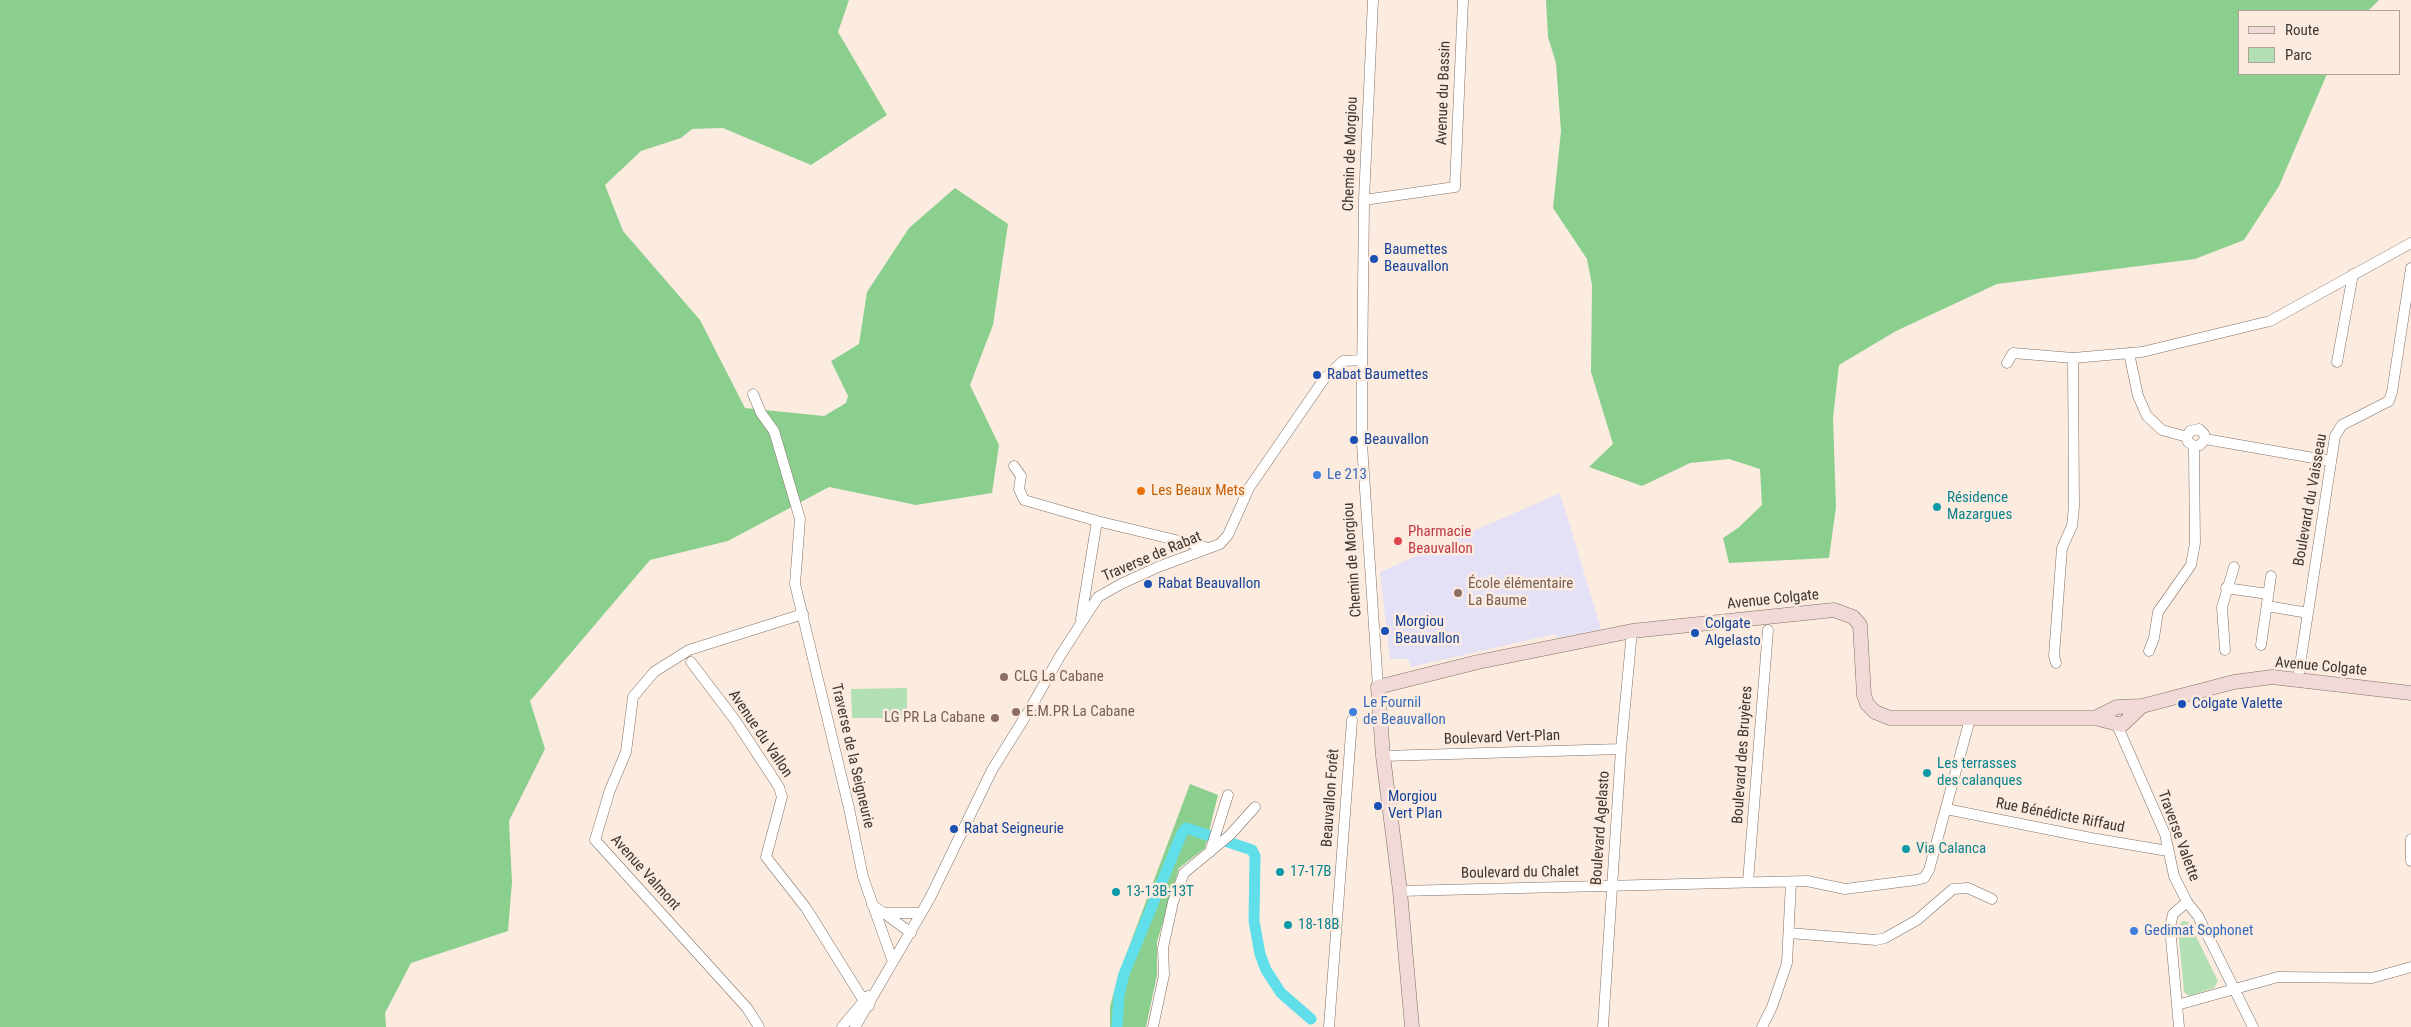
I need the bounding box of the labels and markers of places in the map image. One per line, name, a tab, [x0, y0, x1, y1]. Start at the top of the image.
place label: Baumettes Beauvallon	[1384, 241, 1449, 276]
marker: Baumettes Beauvallon	[1368, 253, 1380, 265]
place label: Rabat Baumettes	[1327, 366, 1428, 384]
marker: Rabat Baumettes	[1311, 369, 1323, 381]
place label: Beauvallon	[1364, 431, 1429, 449]
marker: Beauvallon	[1348, 434, 1360, 446]
place label: Le 213	[1327, 466, 1367, 484]
marker: Le 213	[1311, 469, 1323, 481]
place label: Les Beaux Mets	[1151, 482, 1245, 500]
marker: Les Beaux Mets	[1135, 485, 1147, 497]
place label: Résidence Mazargues	[1947, 489, 2012, 524]
marker: Résidence Mazargues	[1931, 501, 1943, 513]
place label: Pharmacie Beauvallon	[1408, 523, 1473, 558]
marker: Pharmacie Beauvallon	[1392, 535, 1404, 547]
place label: Rabat Beauvallon	[1158, 575, 1260, 593]
place label: École élémentaire La Baume	[1468, 575, 1573, 610]
marker: Rabat Beauvallon	[1142, 578, 1154, 590]
marker: École élémentaire La Baume	[1452, 587, 1464, 599]
place label: Morgiou Beauvallon	[1395, 613, 1460, 648]
place label: Colgate Algelasto	[1705, 615, 1761, 650]
marker: Morgiou Beauvallon	[1379, 625, 1391, 637]
marker: Colgate Algelasto	[1689, 627, 1701, 639]
place label: CLG La Cabane	[1014, 668, 1104, 686]
marker: CLG La Cabane	[998, 671, 1010, 683]
place label: Le Fournil de Beauvallon	[1363, 694, 1446, 729]
place label: Colgate Valette	[2192, 695, 2283, 713]
marker: Colgate Valette	[2176, 698, 2188, 710]
place label: E.M.PR La Cabane	[1026, 703, 1135, 721]
marker: E.M.PR La Cabane	[1010, 706, 1022, 718]
marker: Le Fournil de Beauvallon	[1347, 706, 1359, 718]
place label: LG PR La Cabane	[884, 709, 985, 727]
marker: LG PR La Cabane	[989, 712, 1001, 724]
place label: Les terrasses des calanques	[1937, 755, 2022, 790]
marker: Les terrasses des calanques	[1921, 767, 1933, 779]
place label: Morgiou Vert Plan	[1388, 788, 1442, 823]
marker: Morgiou Vert Plan	[1372, 800, 1384, 812]
place label: Rabat Seigneurie	[964, 820, 1064, 838]
marker: Rabat Seigneurie	[948, 823, 960, 835]
place label: Via Calanca	[1916, 840, 1986, 858]
marker: Via Calanca	[1900, 843, 1912, 855]
place label: 17-17B	[1290, 863, 1332, 881]
marker: 17-17B	[1274, 866, 1286, 878]
place label: 13-13B-13T	[1126, 883, 1194, 901]
marker: 13-13B-13T	[1110, 886, 1122, 898]
place label: 18-18B	[1298, 916, 1340, 934]
marker: 18-18B	[1282, 919, 1294, 931]
place label: Gedimat Sophonet	[2144, 922, 2253, 940]
marker: Gedimat Sophonet	[2128, 925, 2140, 937]

